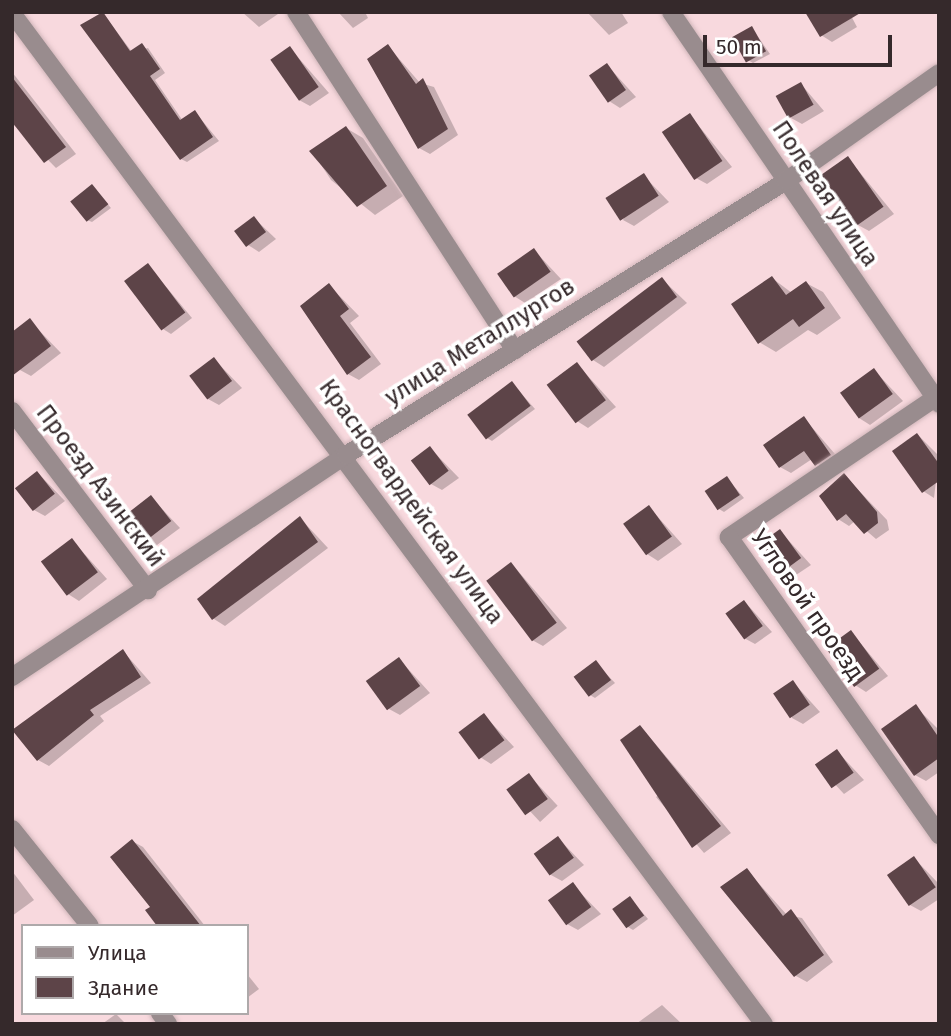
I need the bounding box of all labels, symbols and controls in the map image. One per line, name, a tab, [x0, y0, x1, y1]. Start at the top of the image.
scale bar	[706, 21, 895, 65]
text: 50 m	[716, 34, 762, 60]
street label: Полевая улица	[766, 116, 884, 272]
street label: улица Металлургов	[380, 272, 580, 412]
street label: Красногвардейская улица	[313, 374, 509, 630]
street label: Проезд Азинский	[30, 399, 170, 573]
street label: Угловой проезд	[744, 524, 870, 686]
legend	[21, 924, 248, 1015]
text: Улица	[88, 940, 147, 966]
text: Здание	[88, 975, 159, 1001]

